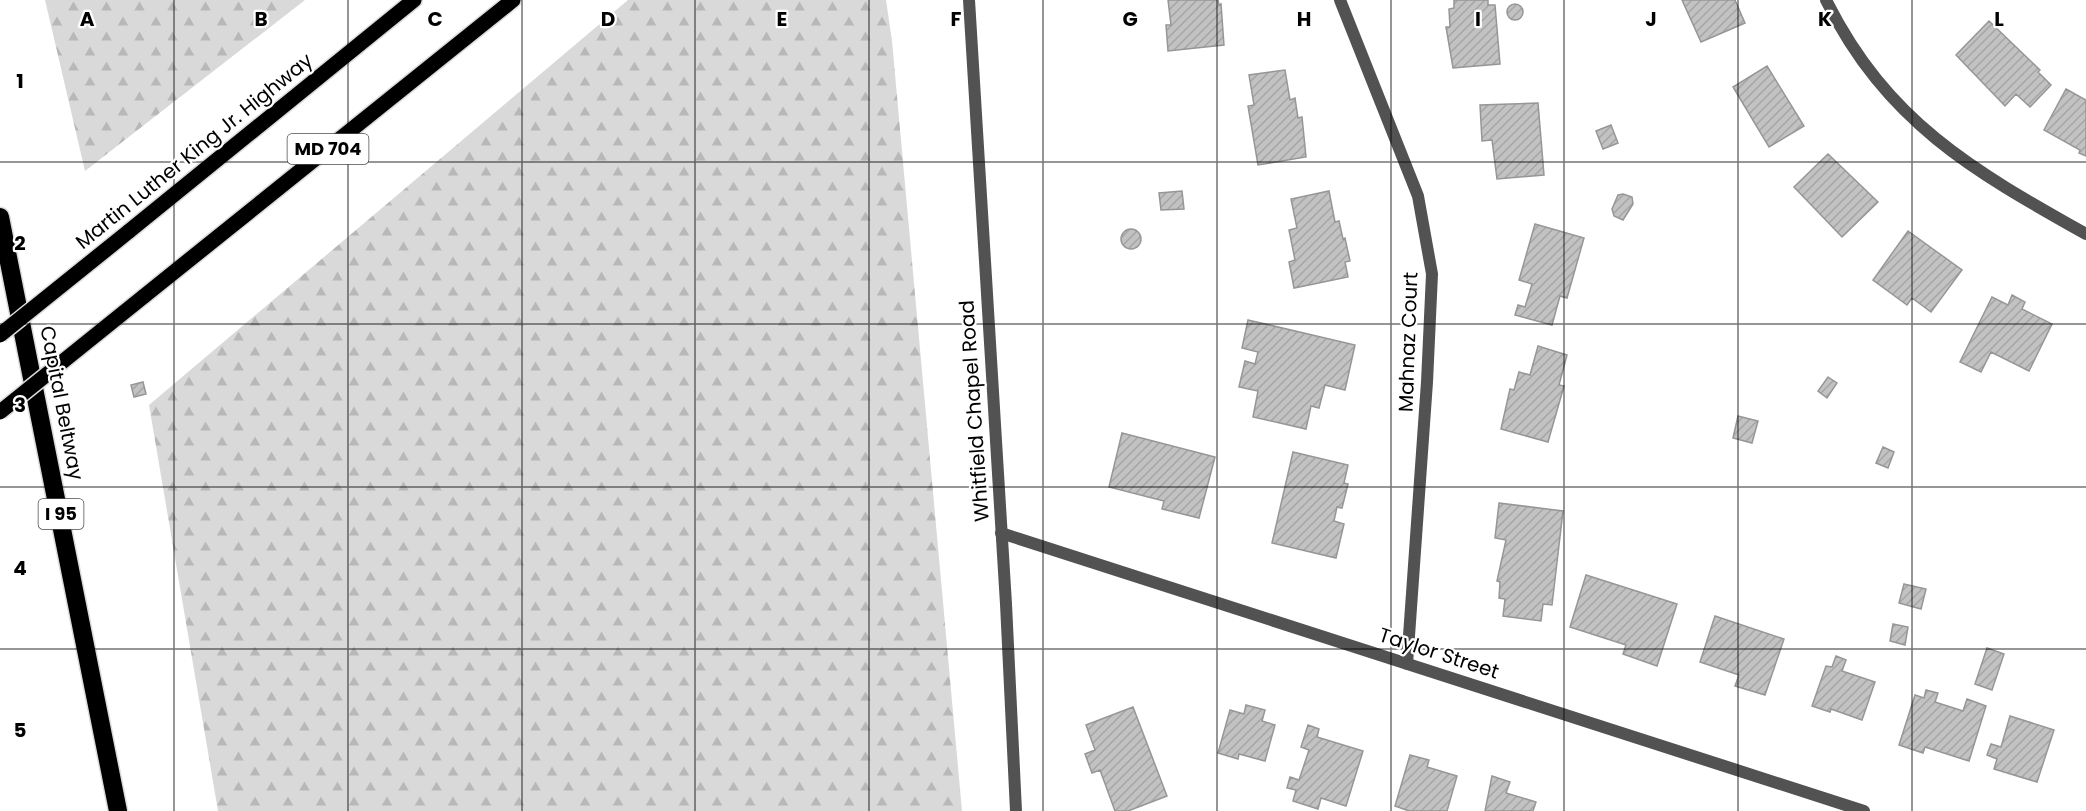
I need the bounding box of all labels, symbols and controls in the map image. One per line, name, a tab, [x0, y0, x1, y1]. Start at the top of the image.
text: A	[80, 5, 95, 33]
text: B	[254, 5, 268, 33]
text: C	[427, 5, 443, 33]
text: D	[601, 5, 615, 33]
text: E	[777, 5, 787, 33]
text: F	[951, 5, 962, 33]
text: G	[1122, 5, 1138, 33]
text: H	[1297, 5, 1311, 33]
text: I	[1475, 5, 1481, 33]
text: J	[1645, 5, 1657, 33]
text: K	[1818, 5, 1832, 33]
text: L	[1994, 5, 2004, 33]
street label: Martin Luther King Jr. Highway	[70, 46, 318, 256]
text: 1	[16, 67, 24, 95]
road number: MD 704	[288, 134, 368, 164]
text: 2	[14, 229, 26, 257]
street label: Mahnaz Court	[1392, 272, 1424, 412]
street label: Whitfield Chapel Road	[952, 299, 996, 523]
street label: Capital Beltway	[33, 324, 91, 482]
text: 3	[14, 391, 26, 419]
road number: I 95	[38, 499, 84, 529]
text: 4	[13, 554, 27, 582]
street label: Taylor Street	[1375, 620, 1503, 686]
text: 5	[14, 716, 27, 744]

